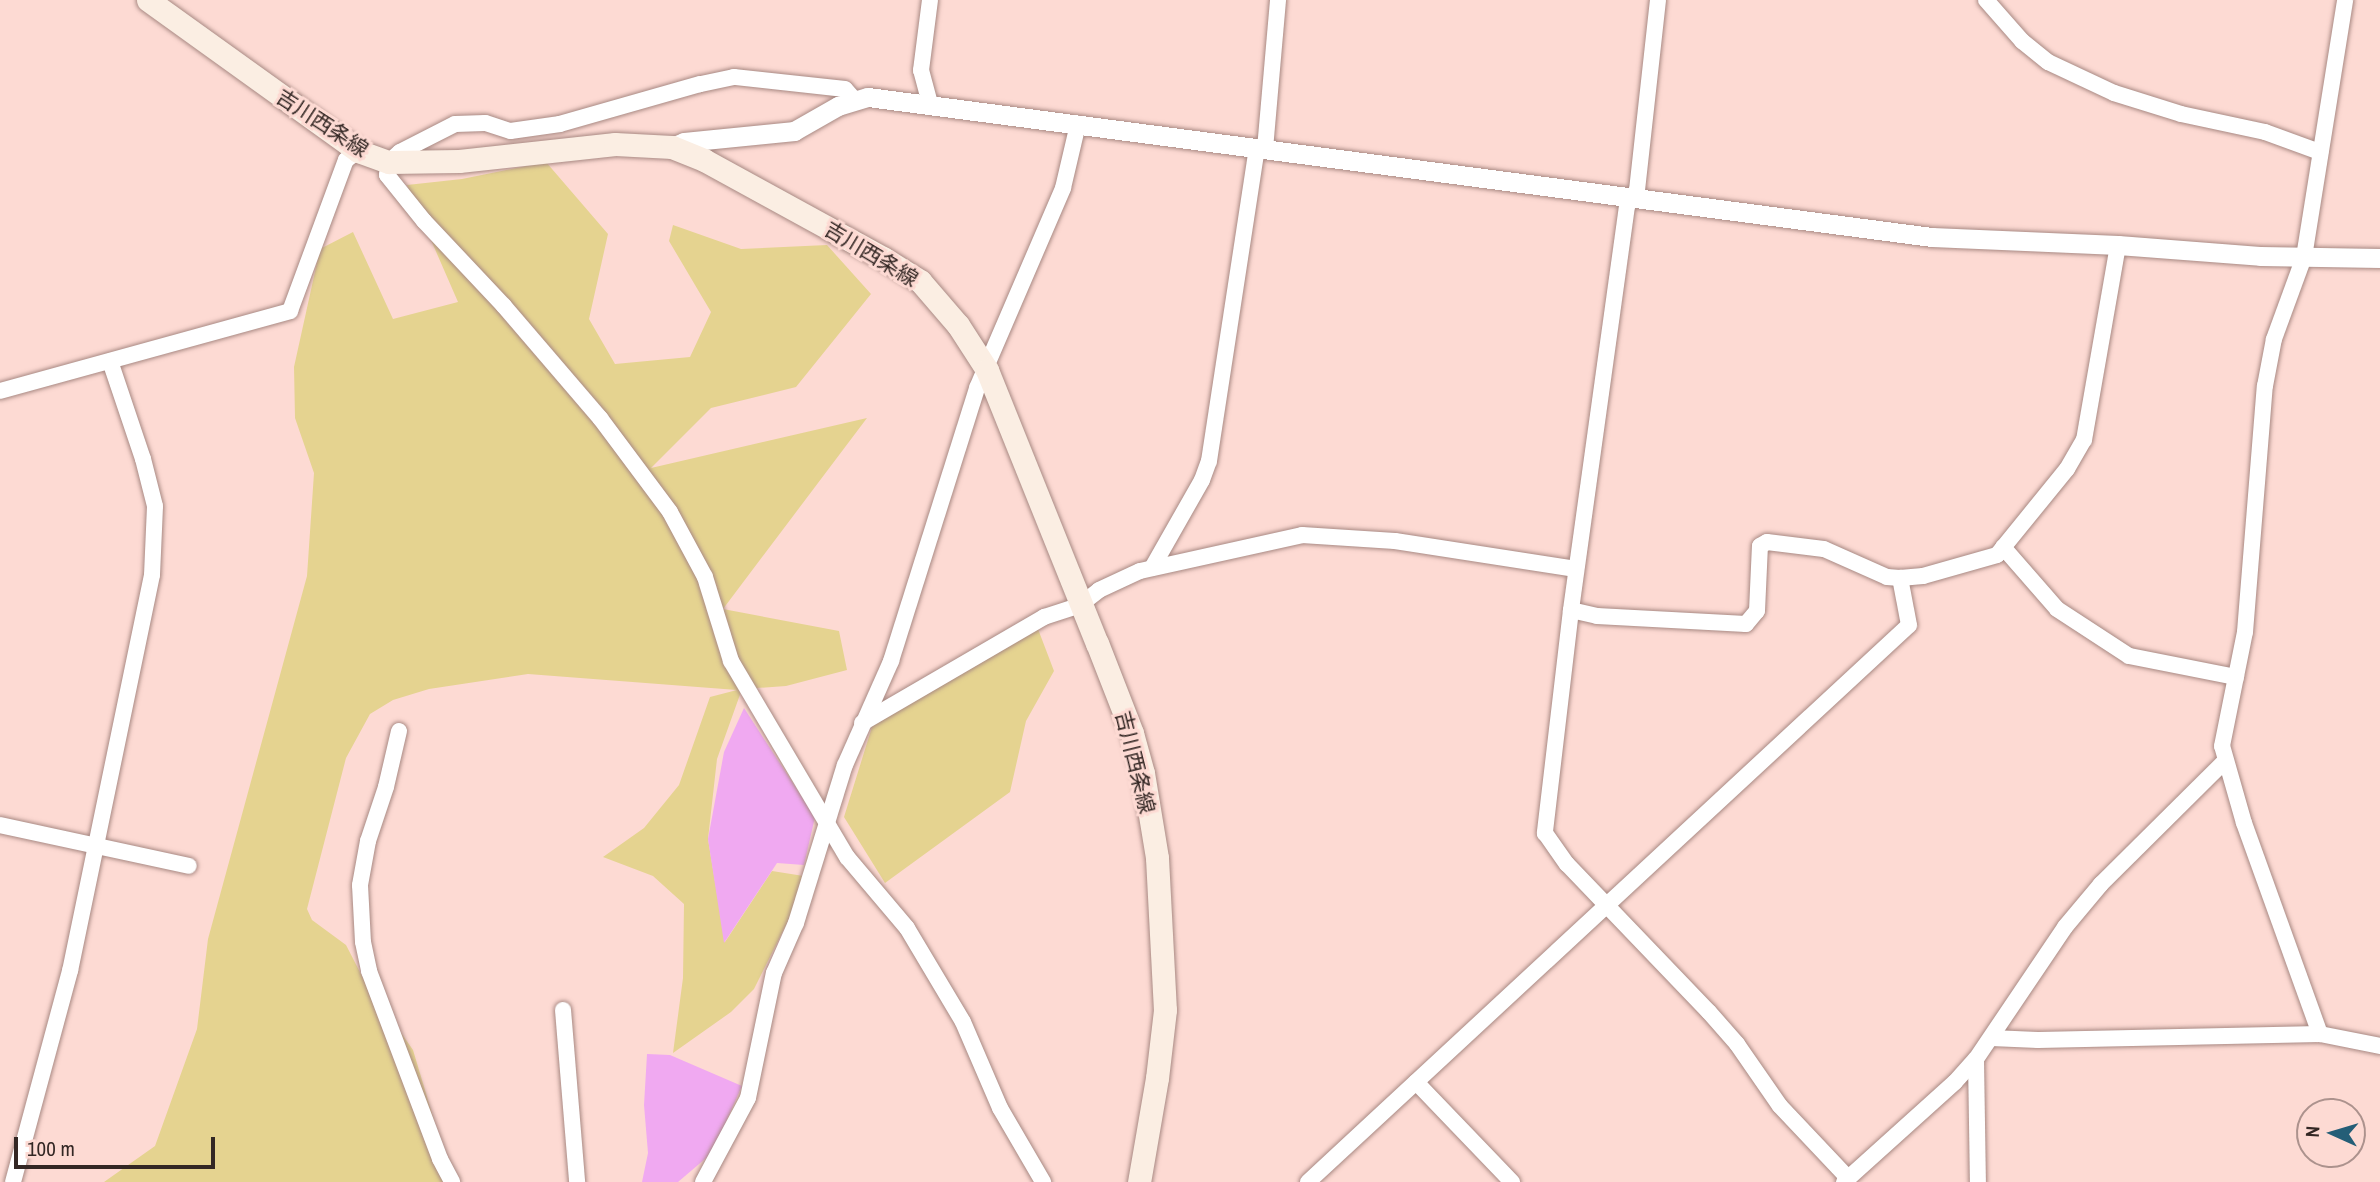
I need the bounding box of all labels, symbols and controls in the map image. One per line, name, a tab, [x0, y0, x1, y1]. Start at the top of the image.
street label: 吉川西条線	[271, 84, 373, 162]
street label: 吉川西条線	[820, 216, 922, 292]
street label: 吉川西条線	[1110, 708, 1160, 816]
north arrow	[2296, 1098, 2366, 1168]
scale bar	[18, 1122, 219, 1166]
text: N	[2299, 1125, 2325, 1138]
text: 100 m	[27, 1134, 75, 1163]

